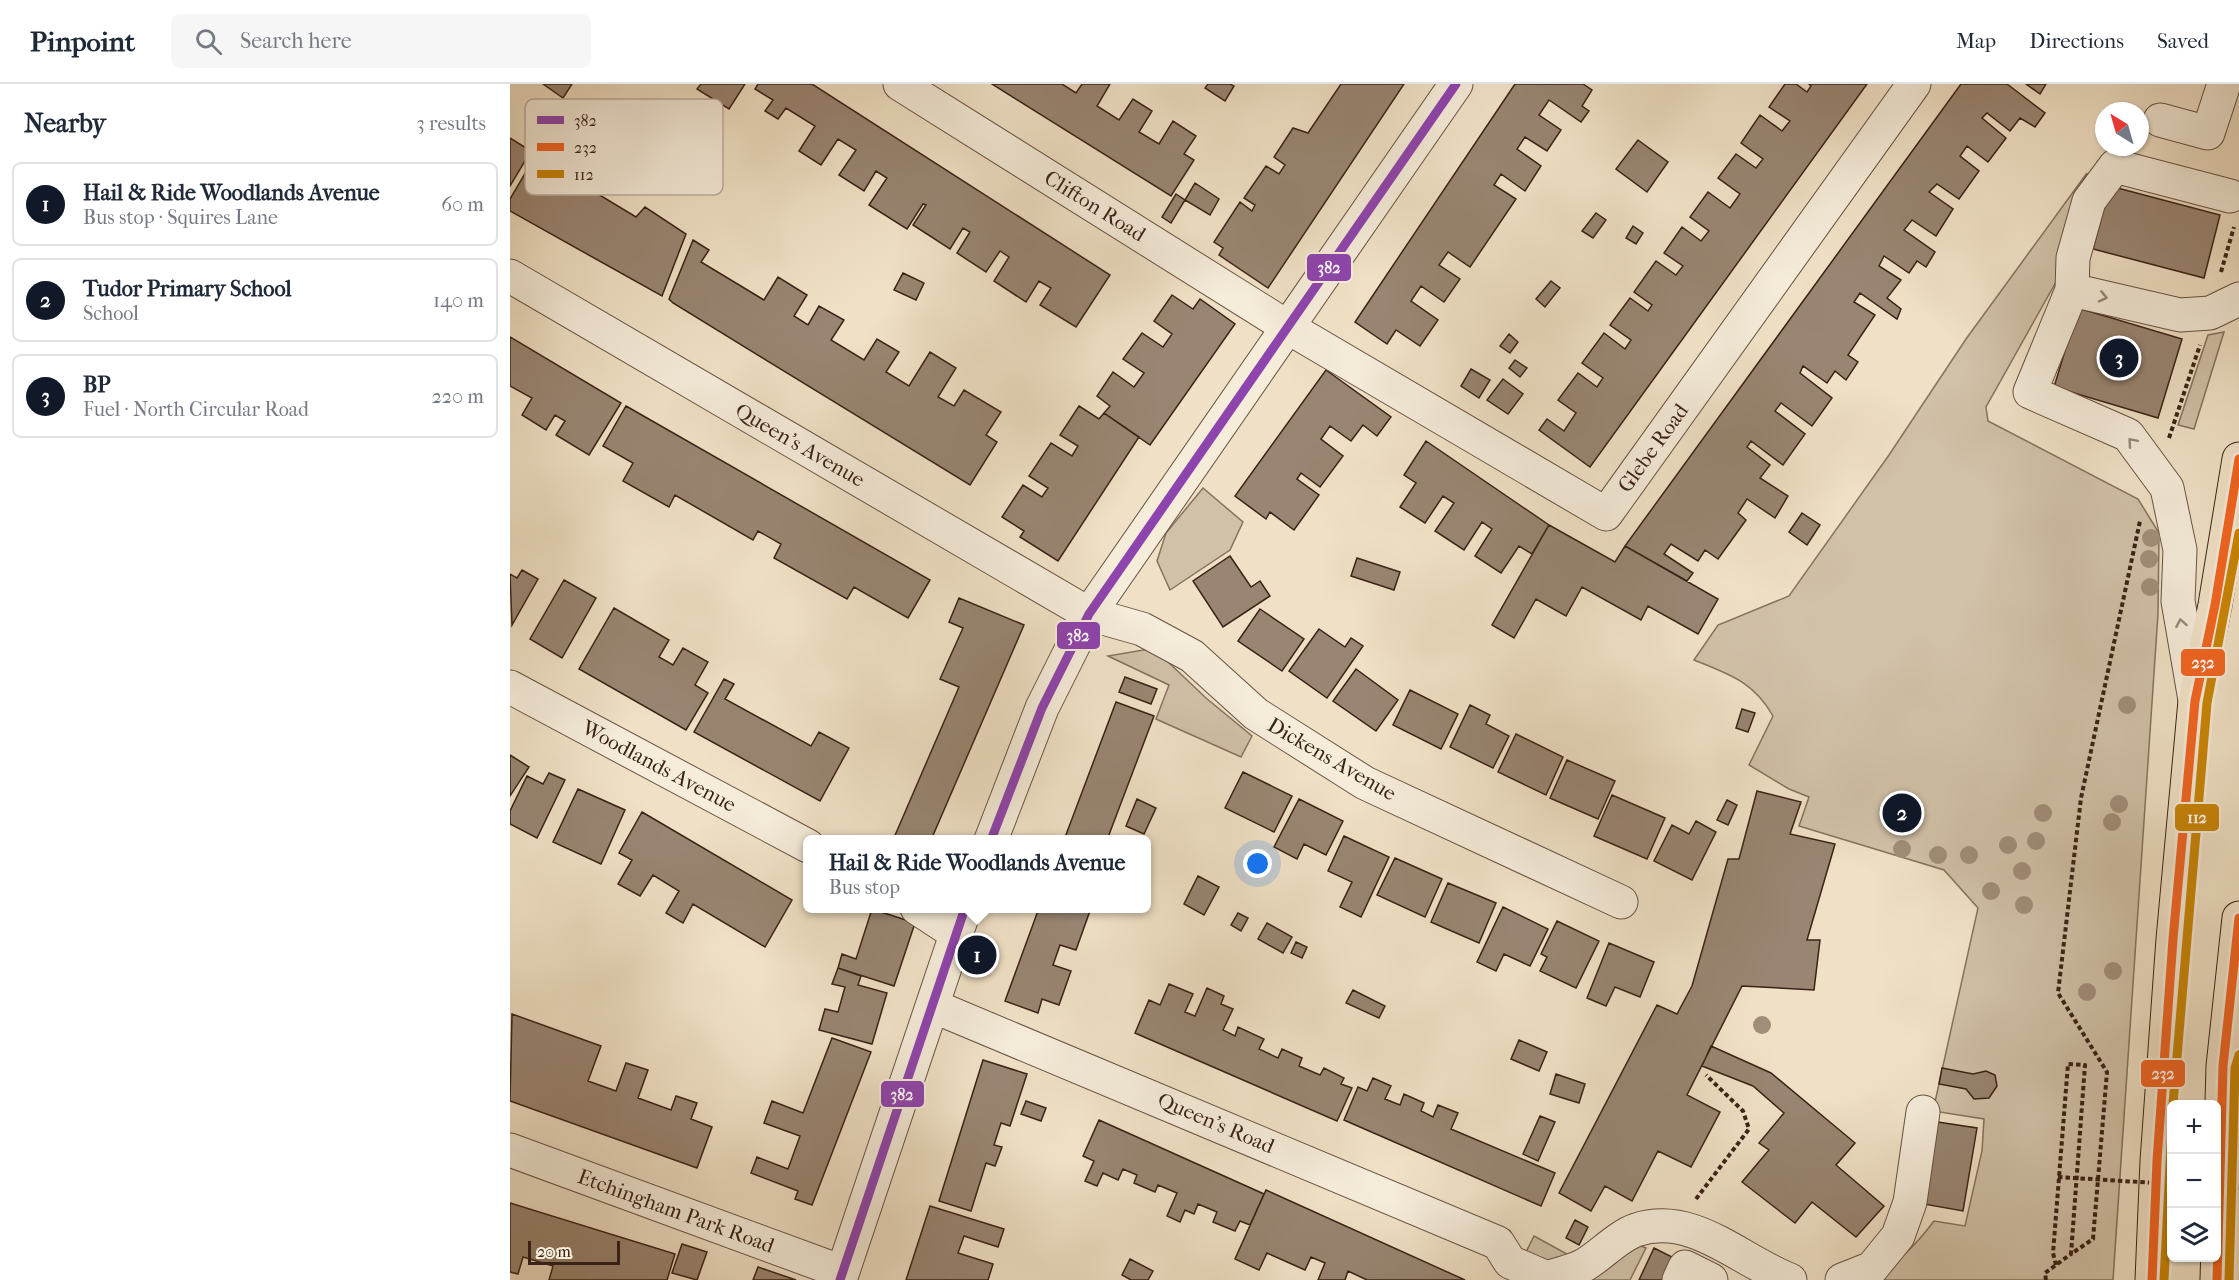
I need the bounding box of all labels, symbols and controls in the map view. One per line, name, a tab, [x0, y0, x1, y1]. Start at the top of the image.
search box	[171, 14, 591, 68]
text: Pinpoint	[30, 25, 135, 58]
icon: search	[192, 25, 225, 58]
text: Search here	[240, 28, 352, 54]
text: Map	[1956, 29, 1996, 53]
text: Directions	[2029, 29, 2124, 53]
text: Saved	[2157, 29, 2209, 53]
legend	[525, 99, 723, 195]
north arrow	[2095, 102, 2149, 156]
text: Nearby	[24, 108, 106, 139]
text: 382	[574, 111, 597, 130]
text: 3 results	[417, 112, 486, 135]
text: 232	[574, 138, 597, 157]
text: 112	[574, 165, 594, 184]
street label: Clifton Road	[1040, 165, 1150, 247]
text: Hail & Ride Woodlands Avenue	[83, 180, 380, 206]
text: 1	[42, 193, 49, 216]
text: 60 m	[441, 193, 484, 216]
text: Bus stop · Squires Lane	[83, 206, 278, 229]
line badge: 382	[1306, 253, 1352, 282]
text: 382	[1318, 258, 1340, 278]
text: Tudor Primary School	[83, 276, 292, 302]
text: 2	[40, 289, 51, 312]
text: 140 m	[433, 289, 484, 312]
one-way arrow	[2098, 290, 2108, 303]
text: School	[83, 302, 139, 325]
pin: 3	[2100, 336, 2138, 380]
text: BP	[83, 372, 110, 398]
text: 3	[41, 385, 50, 408]
text: 220 m	[431, 385, 484, 408]
text: Fuel · North Circular Road	[83, 398, 309, 421]
street label: Queen's Avenue	[731, 398, 869, 492]
street label: Glebe Road	[1613, 399, 1693, 497]
one-way arrow	[2128, 438, 2139, 449]
one-way arrow	[2176, 618, 2188, 628]
line badge: 382	[1056, 621, 1101, 650]
text: 382	[1067, 626, 1089, 646]
line badge: 232	[2180, 648, 2226, 677]
text: 232	[2191, 653, 2215, 673]
street label: Dickens Avenue	[1263, 713, 1401, 805]
street label: Woodlands Avenue	[577, 715, 740, 817]
pin: 2	[1882, 790, 1922, 836]
line badge: 112	[2174, 803, 2220, 832]
text: 112	[2187, 808, 2207, 827]
popup	[803, 835, 1151, 913]
your location	[1243, 849, 1272, 878]
text: Hail & Ride Woodlands Avenue	[829, 850, 1125, 876]
text: Bus stop	[829, 876, 900, 899]
pin: 1	[958, 932, 996, 978]
line badge: 232	[2140, 1059, 2186, 1088]
text: 232	[2151, 1064, 2175, 1084]
line badge: 382	[880, 1080, 925, 1108]
text: 382	[891, 1085, 913, 1105]
street label: Queen's Road	[1154, 1088, 1278, 1159]
map controls	[2167, 1100, 2221, 1262]
button: +	[2167, 1100, 2221, 1154]
button: −	[2167, 1154, 2221, 1208]
street label: Etchingham Park Road	[574, 1164, 778, 1258]
button: layers	[2167, 1208, 2221, 1262]
scale bar	[528, 1238, 620, 1266]
text: 20 m	[537, 1242, 571, 1261]

